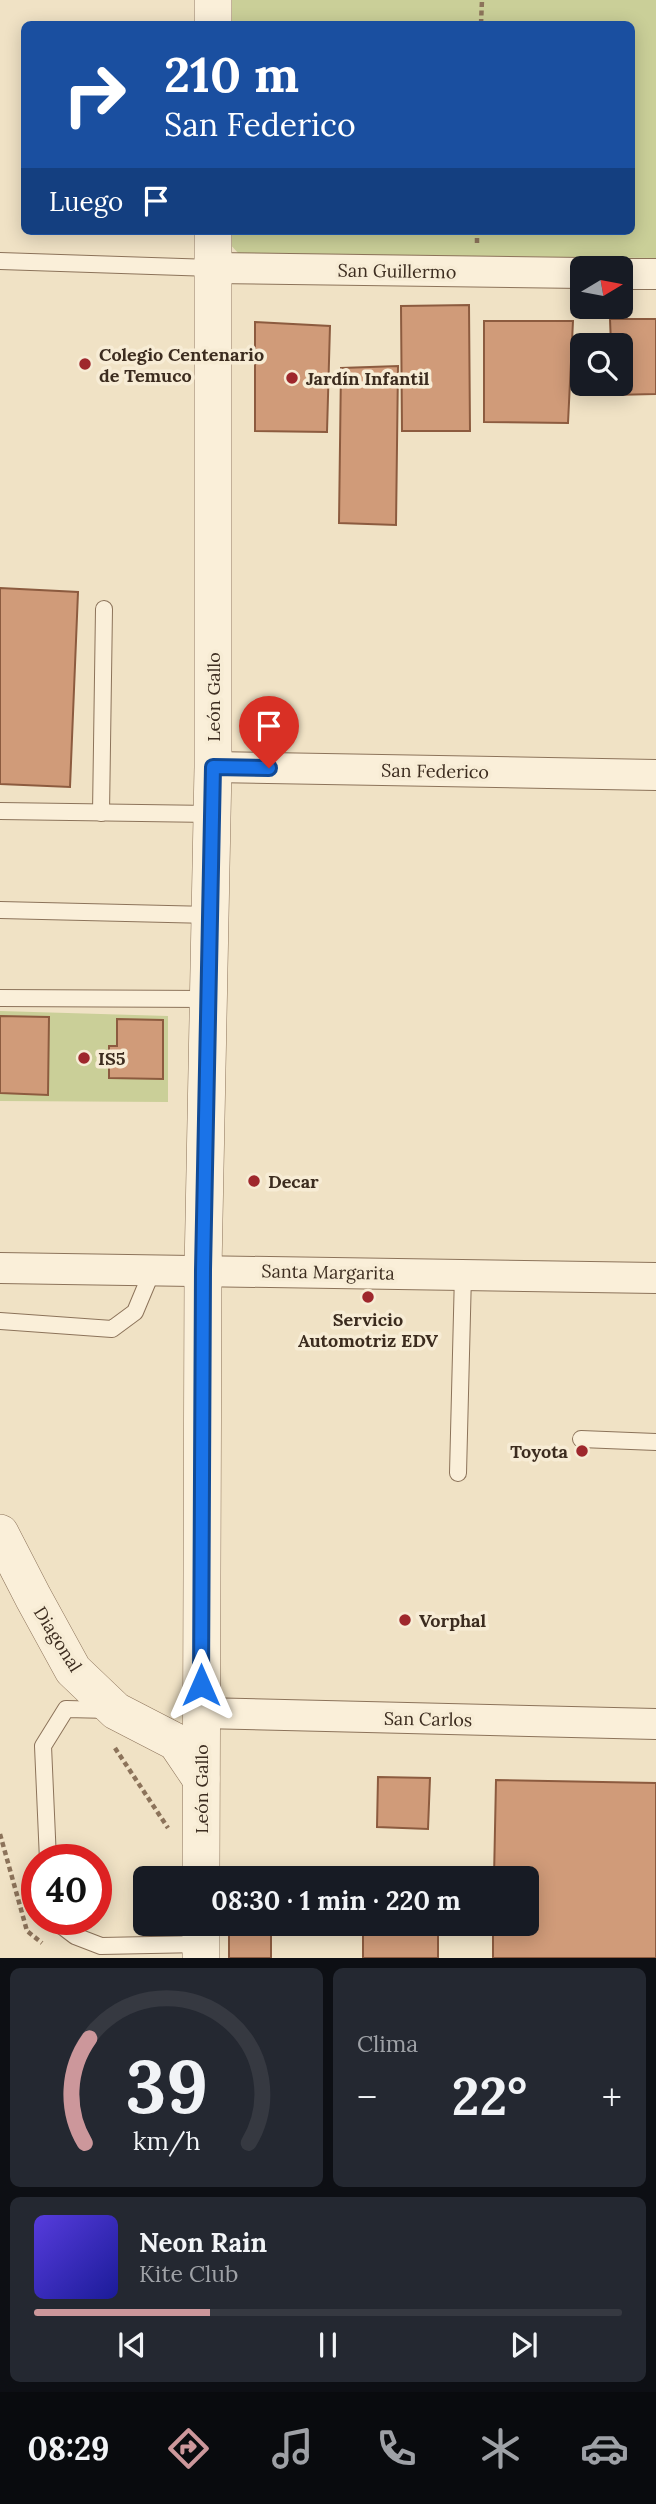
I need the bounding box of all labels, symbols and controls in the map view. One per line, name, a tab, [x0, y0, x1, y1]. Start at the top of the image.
text: 210 m	[164, 43, 299, 105]
icon: right	[49, 49, 140, 140]
text: San Federico	[164, 104, 356, 145]
icon: arrive	[137, 182, 175, 220]
text: Luego	[49, 185, 123, 218]
north arrow	[570, 256, 634, 318]
map controls	[570, 256, 633, 396]
street label: San Guillermo	[337, 258, 457, 284]
button: search	[570, 333, 633, 396]
place label: Colegio Centenario de Temuco	[99, 343, 264, 387]
marker: Colegio Centenario de Temuco	[77, 356, 93, 372]
place label: Jardín Infantil	[306, 367, 430, 390]
marker: Jardín Infantil	[284, 370, 300, 386]
street label: León Gallo	[202, 652, 225, 742]
pin	[239, 696, 299, 768]
icon: arrive	[250, 707, 288, 745]
street label: San Federico	[381, 759, 489, 783]
place label: IS5	[98, 1047, 126, 1070]
marker: IS5	[76, 1050, 92, 1066]
place label: Decar	[268, 1170, 319, 1193]
marker: Decar	[246, 1173, 262, 1189]
street label: Santa Margarita	[261, 1259, 395, 1285]
marker: Servicio Automotriz EDV	[360, 1289, 376, 1305]
place label: Servicio Automotriz EDV	[298, 1308, 438, 1352]
place label: Toyota	[510, 1440, 569, 1463]
marker: Toyota	[574, 1443, 590, 1459]
street label: Diagonal	[29, 1602, 87, 1676]
place label: Vorphal	[419, 1609, 487, 1632]
marker: Vorphal	[397, 1612, 413, 1628]
position arrow	[164, 1648, 238, 1722]
street label: San Carlos	[384, 1707, 472, 1731]
street label: León Gallo	[190, 1744, 213, 1834]
speed limit sign: 40	[21, 1844, 112, 1935]
text: 08:30 · 1 min · 220 m	[211, 1884, 461, 1917]
text: Clima	[357, 2029, 418, 2058]
text: 39	[125, 2041, 208, 2134]
text: 22°	[452, 2063, 527, 2129]
text: −	[357, 2073, 377, 2121]
text: +	[602, 2073, 622, 2121]
text: km/h	[133, 2125, 200, 2157]
text: Neon Rain	[139, 2226, 267, 2259]
text: Kite Club	[139, 2259, 238, 2288]
icon: previous	[113, 2326, 151, 2364]
icon: pause	[309, 2326, 347, 2364]
icon: next	[505, 2326, 543, 2364]
icon: directions	[164, 2424, 213, 2473]
icon: music	[268, 2424, 317, 2473]
icon: phone	[372, 2424, 421, 2473]
icon: climate	[476, 2424, 525, 2473]
icon: car	[580, 2424, 629, 2473]
text: 08:29	[27, 2428, 110, 2469]

